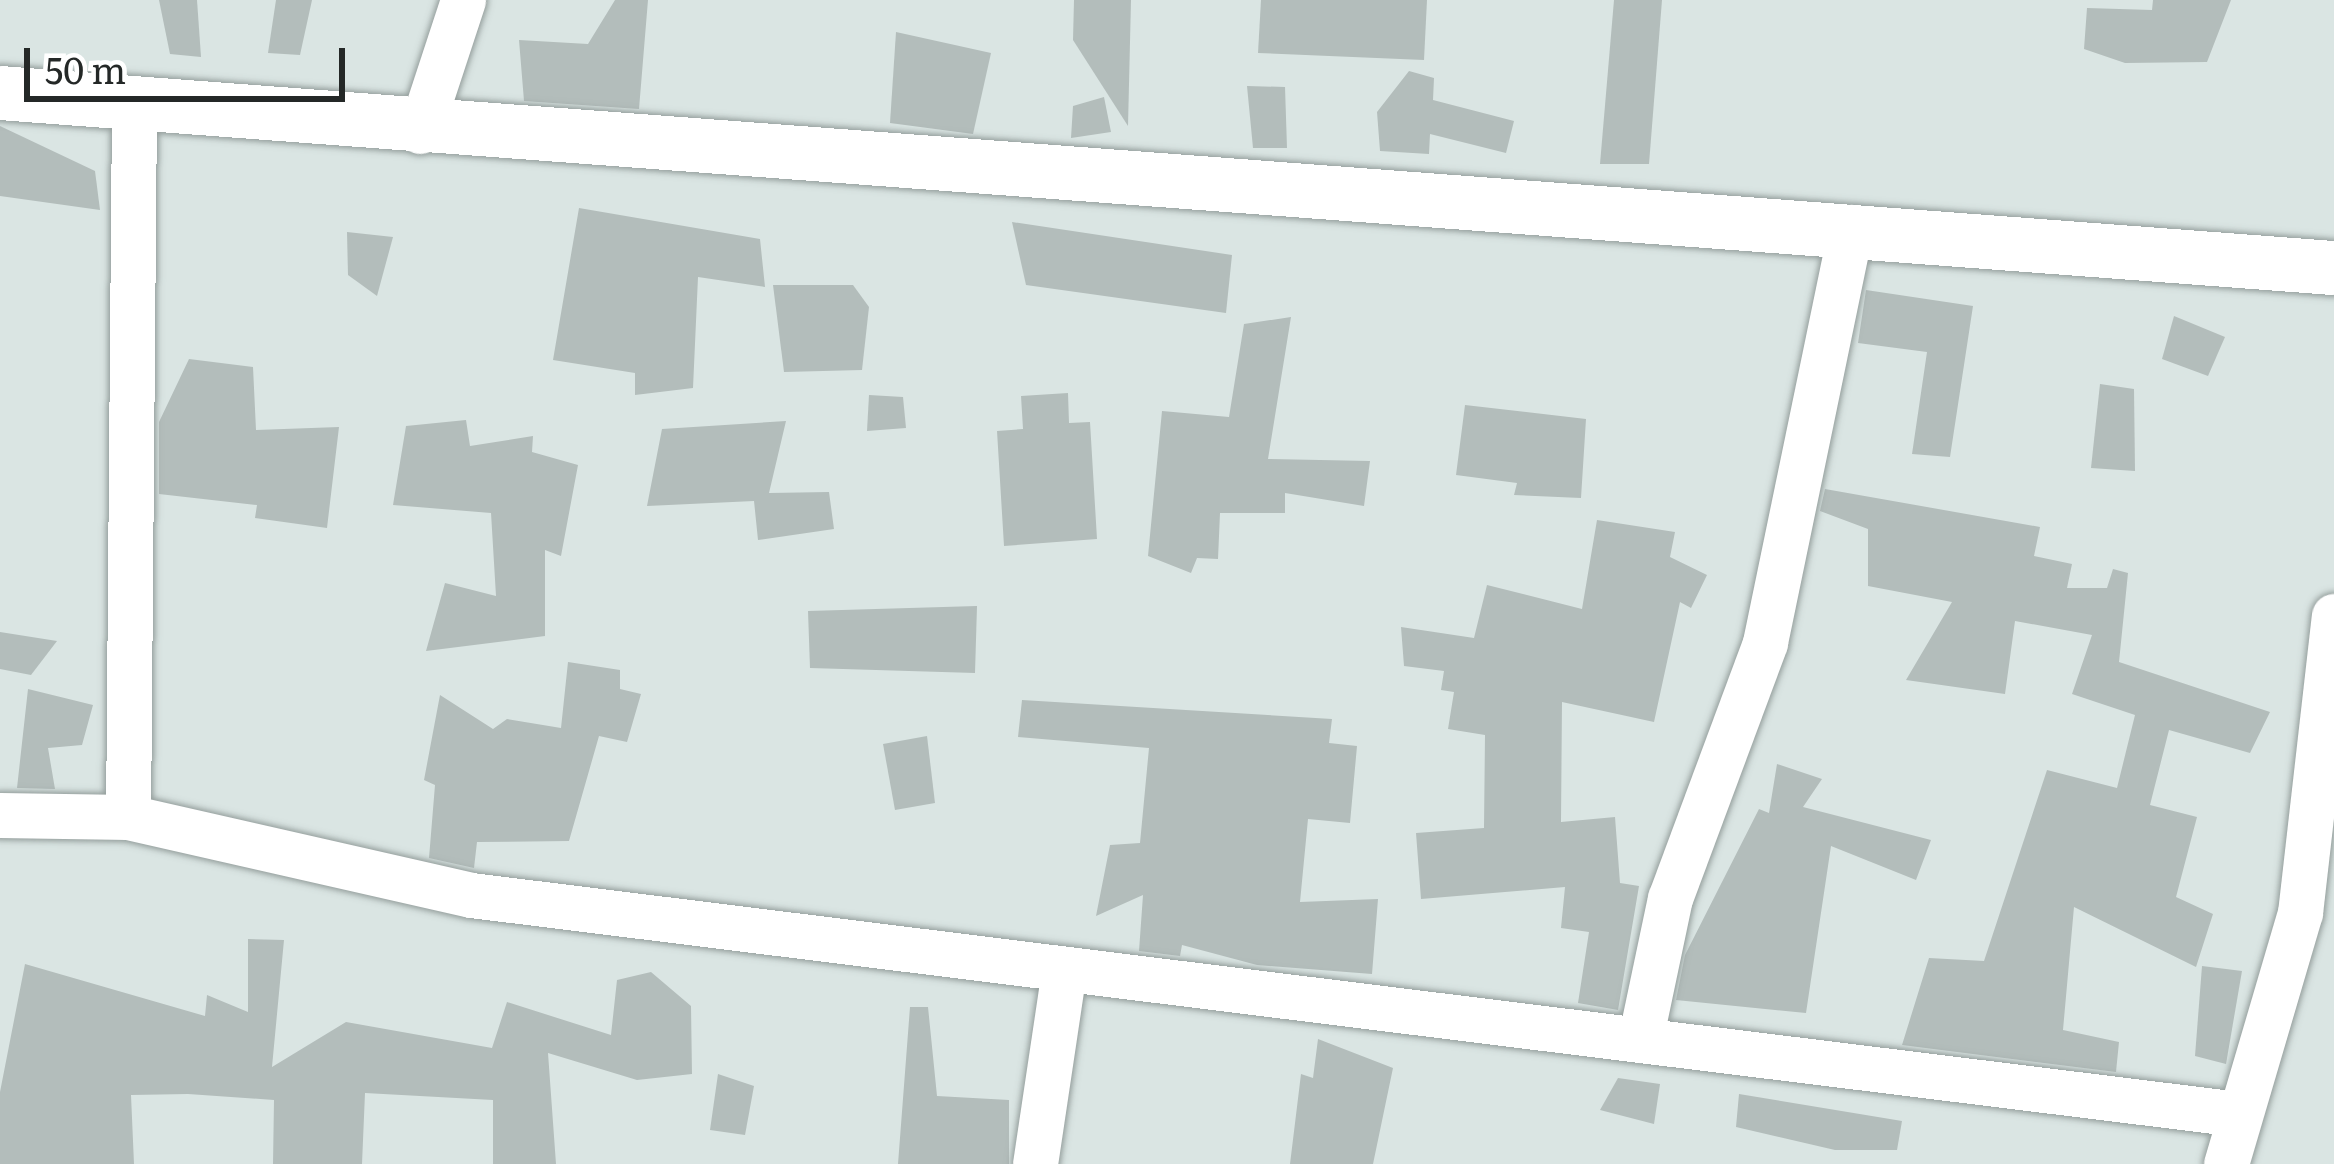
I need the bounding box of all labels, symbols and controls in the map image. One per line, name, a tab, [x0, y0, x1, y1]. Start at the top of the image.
scale bar	[30, 24, 351, 98]
text: 50 m	[45, 42, 126, 95]

